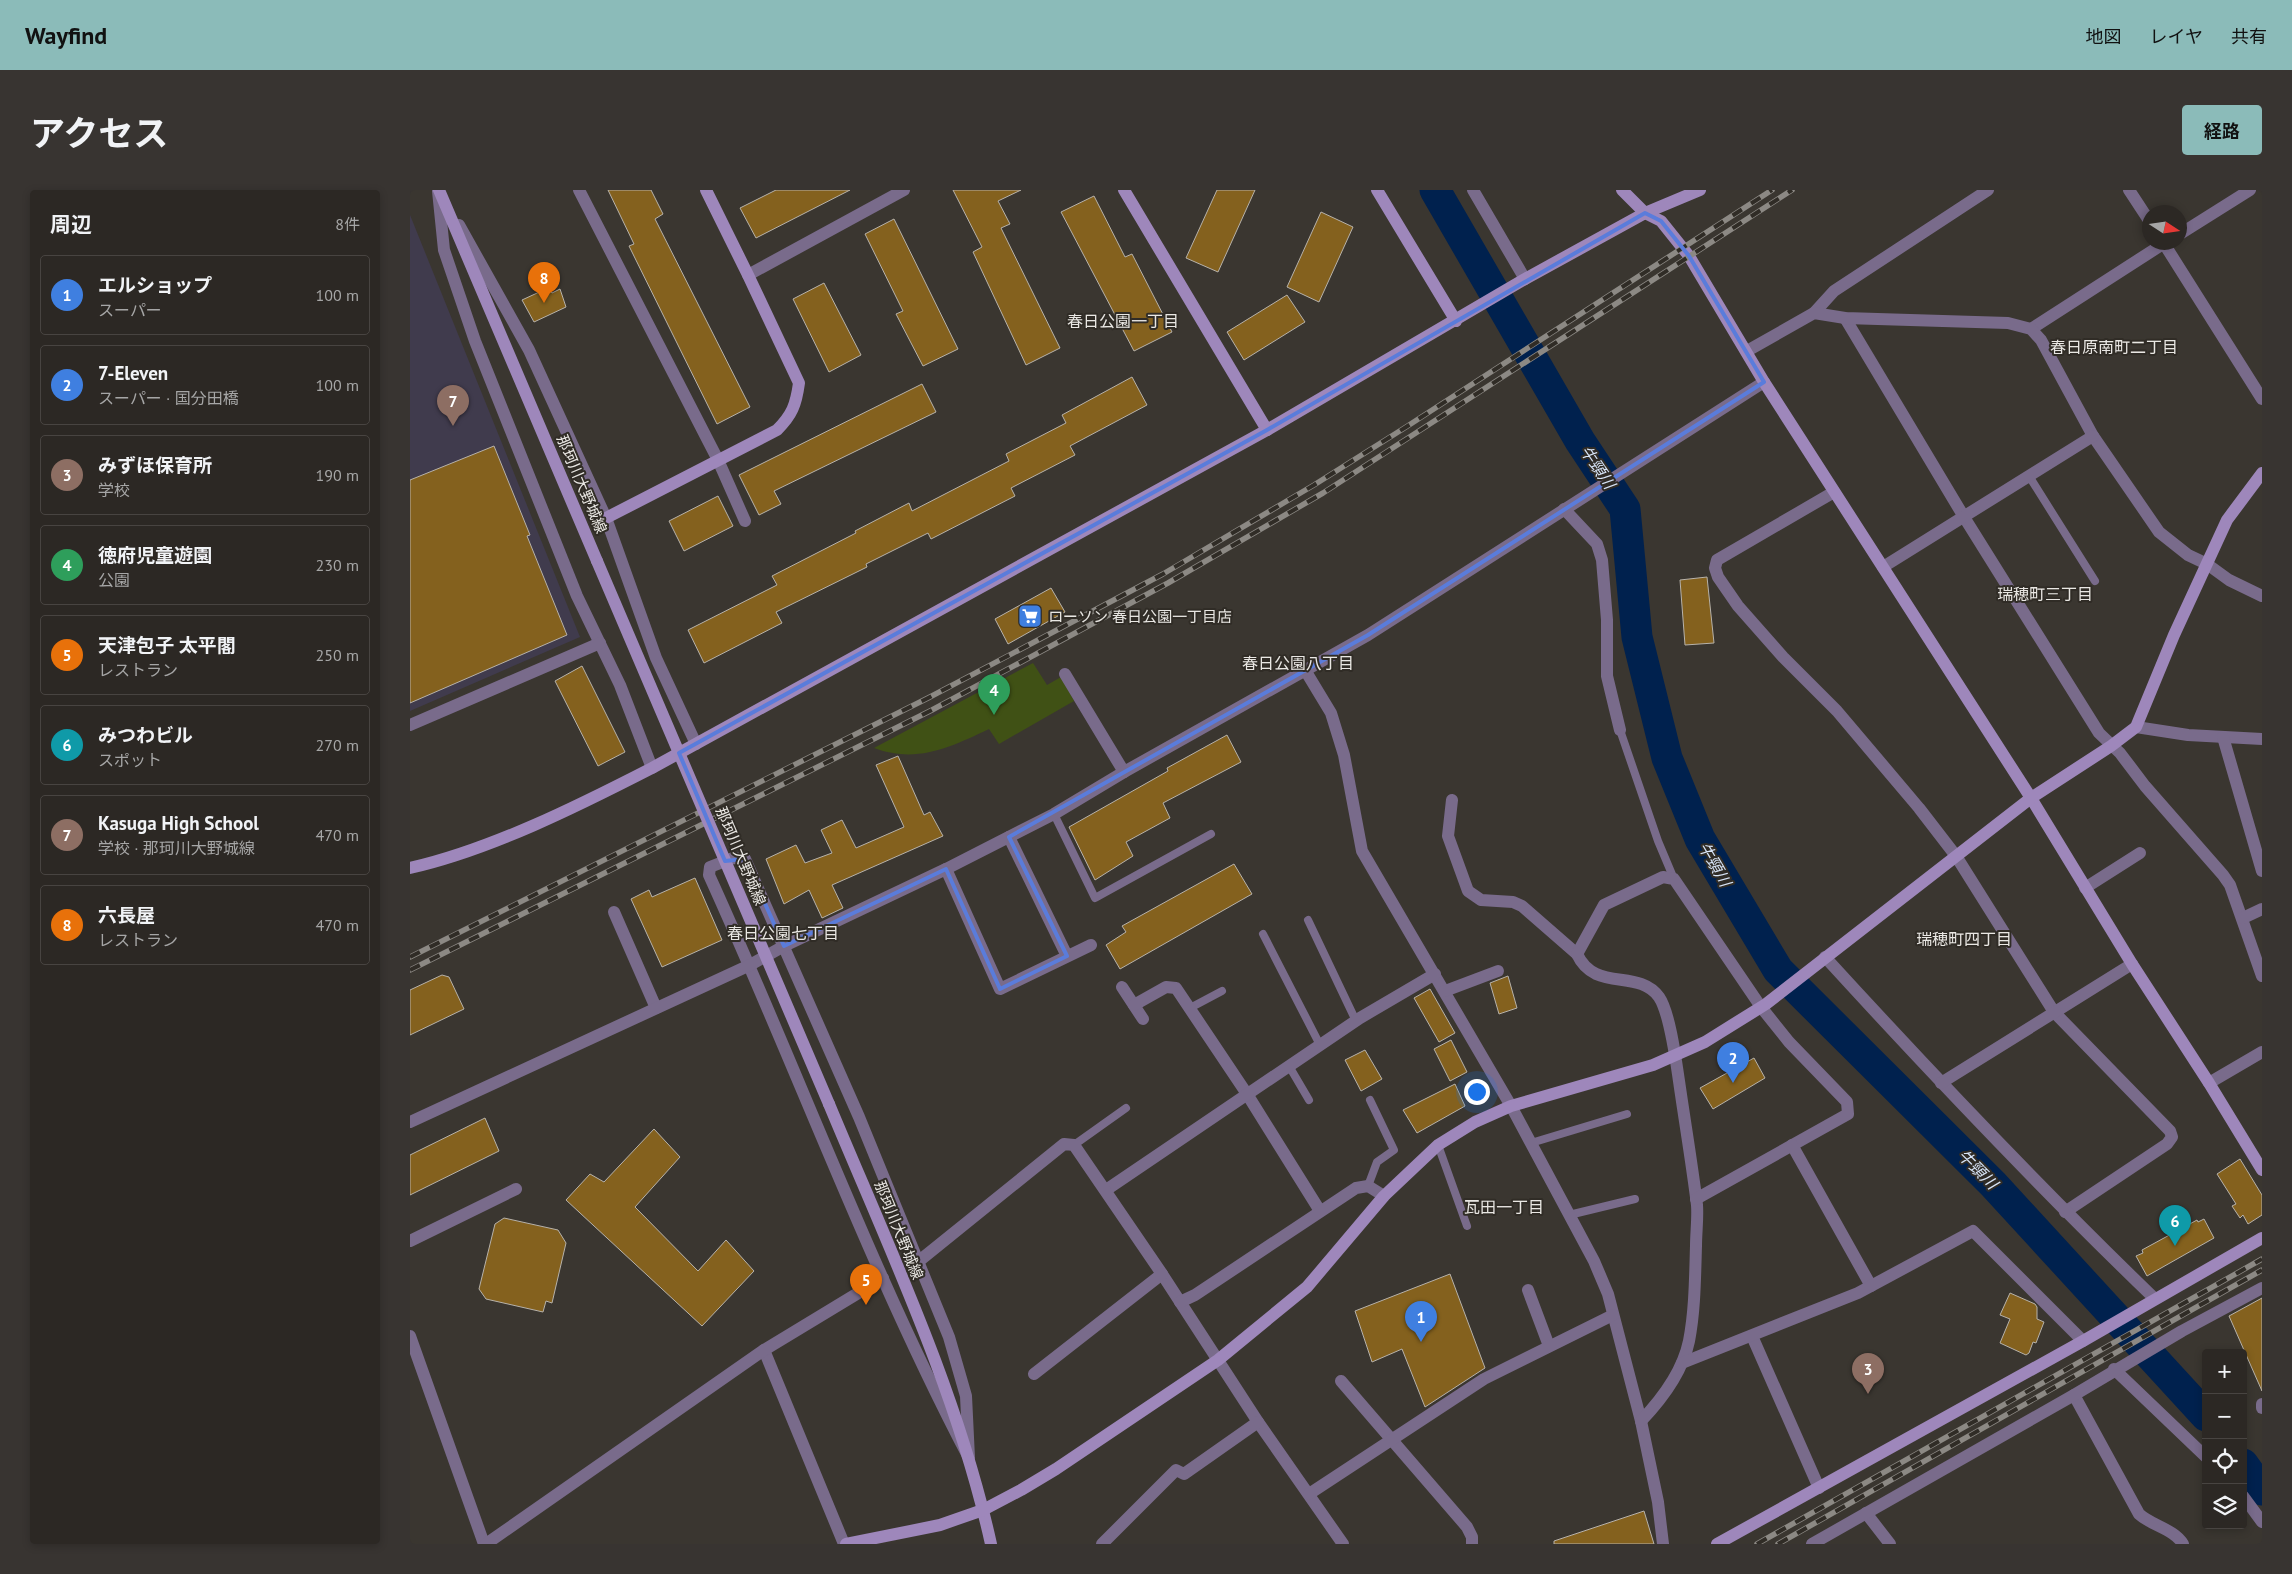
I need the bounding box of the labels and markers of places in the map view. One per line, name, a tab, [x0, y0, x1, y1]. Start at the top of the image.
pin: 8	[528, 262, 560, 303]
pin: 7	[437, 385, 469, 426]
supermarket icon: ローソン 春日公園一丁目店	[1017, 603, 1043, 629]
place label: ローソン 春日公園一丁目店	[1048, 607, 1232, 626]
pin: 4	[978, 674, 1010, 715]
pin: 2	[1717, 1042, 1749, 1083]
pin: 6	[2159, 1205, 2191, 1246]
pin: 5	[850, 1264, 882, 1305]
pin: 1	[1405, 1301, 1437, 1342]
pin: 3	[1852, 1353, 1884, 1394]

